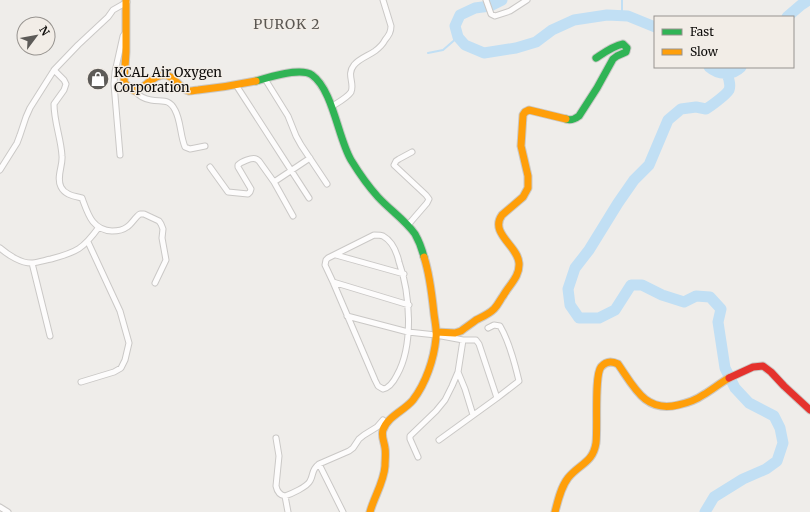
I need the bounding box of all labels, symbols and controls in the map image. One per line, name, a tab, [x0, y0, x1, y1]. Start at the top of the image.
district label: PUROK 2	[253, 15, 321, 33]
north arrow	[16, 16, 56, 56]
legend	[654, 16, 794, 68]
text: N	[36, 23, 53, 38]
text: Fast	[690, 24, 714, 39]
text: Slow	[690, 44, 719, 59]
place label: KCAL Air Oxygen Corporation	[114, 64, 222, 96]
shop icon: KCAL Air Oxygen Corporation	[85, 66, 111, 92]

